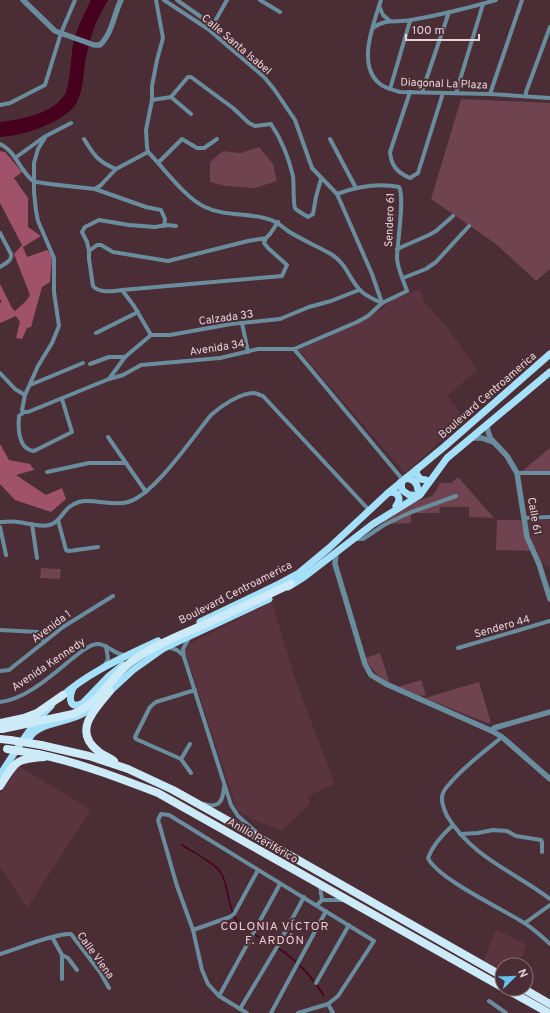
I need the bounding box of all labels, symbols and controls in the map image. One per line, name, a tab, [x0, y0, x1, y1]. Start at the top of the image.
street label: Calle Santa Isabel	[199, 11, 274, 78]
scale bar	[406, 16, 479, 42]
text: 100 m	[412, 23, 445, 39]
street label: Diagonal La Plaza	[400, 75, 488, 93]
street label: Sendero 61	[382, 193, 398, 247]
street label: Calzada 33	[198, 307, 254, 329]
street label: Avenida 34	[189, 337, 246, 359]
street label: Boulevard Centroamerica	[436, 349, 540, 442]
street label: Calle 61	[524, 496, 544, 536]
street label: Boulevard Centroamerica	[176, 558, 295, 628]
street label: Avenida 1	[29, 607, 74, 646]
street label: Sendero 44	[473, 612, 532, 642]
street label: Avenida Kennedy	[9, 635, 88, 695]
street label: Anillo Periférico	[225, 815, 300, 867]
district label: COLONIA VÍCTOR F. ARDÓN	[220, 919, 330, 949]
street label: Calle Viena	[73, 929, 117, 982]
north arrow	[494, 957, 534, 997]
text: N	[514, 967, 530, 980]

